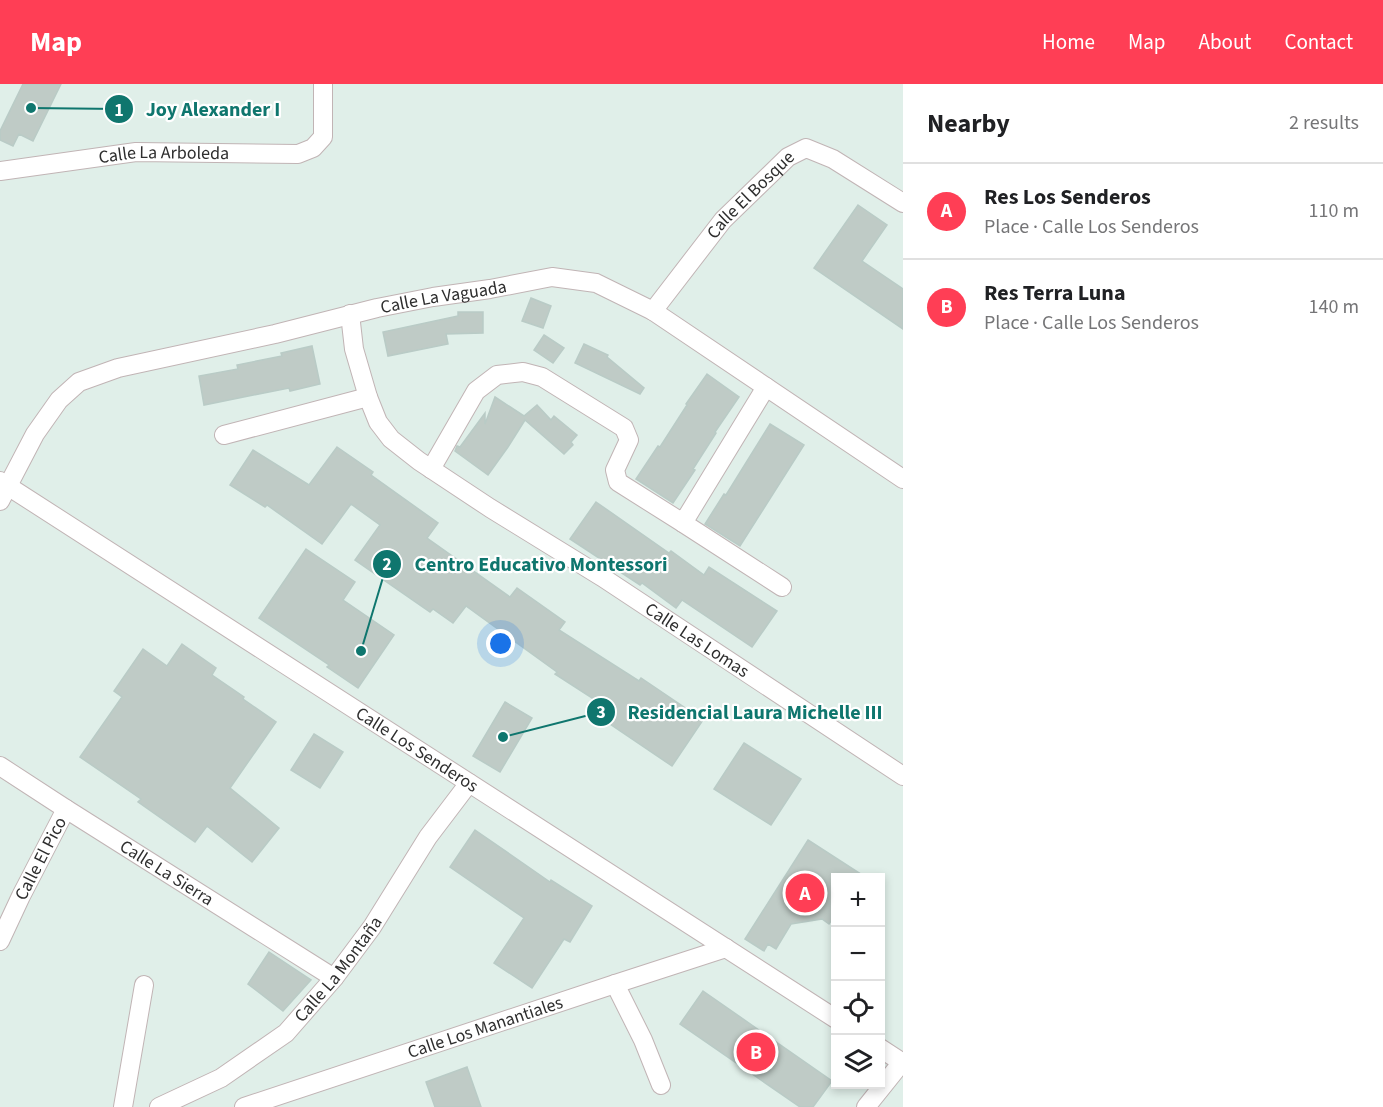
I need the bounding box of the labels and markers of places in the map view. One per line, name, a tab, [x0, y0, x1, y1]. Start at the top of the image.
callout: Joy Alexander I	[104, 90, 292, 128]
callout: Centro Educativo Montessori	[372, 545, 679, 583]
callout: Residencial Laura Michelle III	[586, 693, 895, 731]
pin: A	[786, 870, 824, 916]
pin: B	[736, 1030, 776, 1074]

